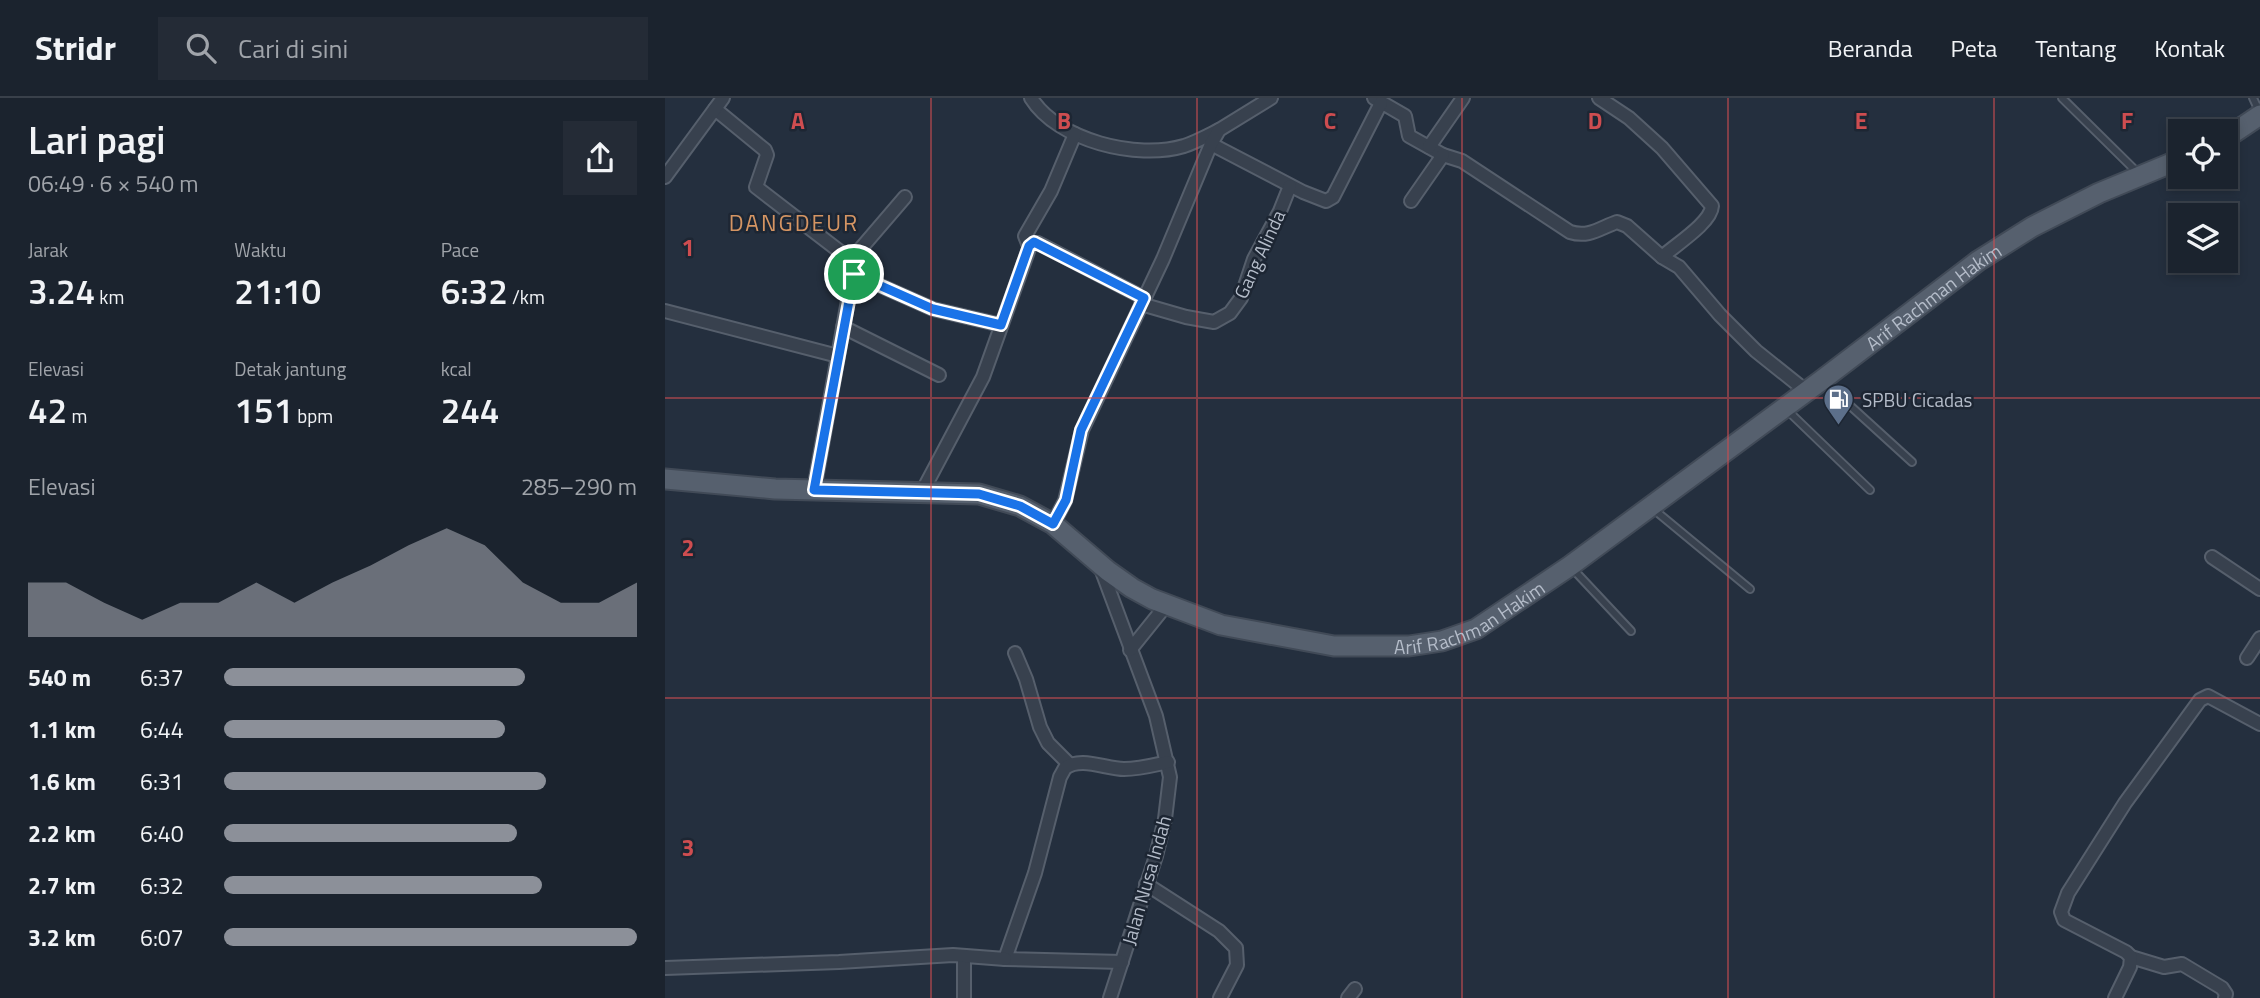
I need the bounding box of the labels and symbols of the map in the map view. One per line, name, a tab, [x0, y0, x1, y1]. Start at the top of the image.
text: A	[791, 103, 805, 138]
text: B	[1057, 103, 1071, 138]
text: C	[1324, 103, 1336, 138]
text: D	[1588, 103, 1602, 138]
text: E	[1855, 103, 1867, 138]
text: F	[2121, 103, 2133, 138]
street label: Gang Alinda	[1226, 204, 1292, 303]
district label: DANGDEUR	[729, 205, 859, 240]
text: 1	[682, 230, 694, 265]
street label: Arif Rachman Hakim	[1859, 236, 2007, 357]
pin	[824, 244, 884, 304]
fuel station icon: SPBU Cicadas	[1822, 382, 1856, 426]
place label: SPBU Cicadas	[1862, 385, 1973, 414]
text: 2	[682, 530, 694, 565]
street label: Arif Rachman Hakim	[1394, 573, 1550, 661]
street label: Jalan Nusa Indah	[1114, 812, 1178, 948]
text: 3	[682, 830, 694, 865]

